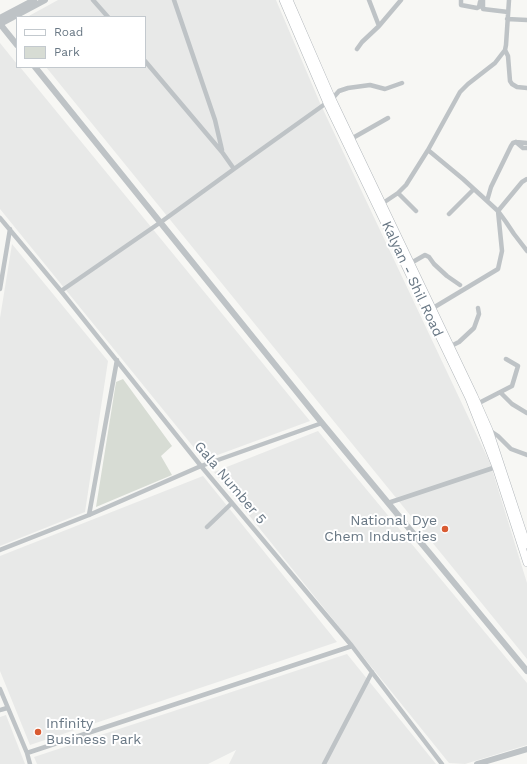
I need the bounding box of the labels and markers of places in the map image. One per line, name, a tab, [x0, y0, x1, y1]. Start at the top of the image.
place label: National Dye Chem Industries	[324, 513, 437, 546]
marker: National Dye Chem Industries	[440, 524, 450, 534]
place label: Infinity Business Park	[46, 716, 141, 748]
marker: Infinity Business Park	[33, 727, 43, 737]

